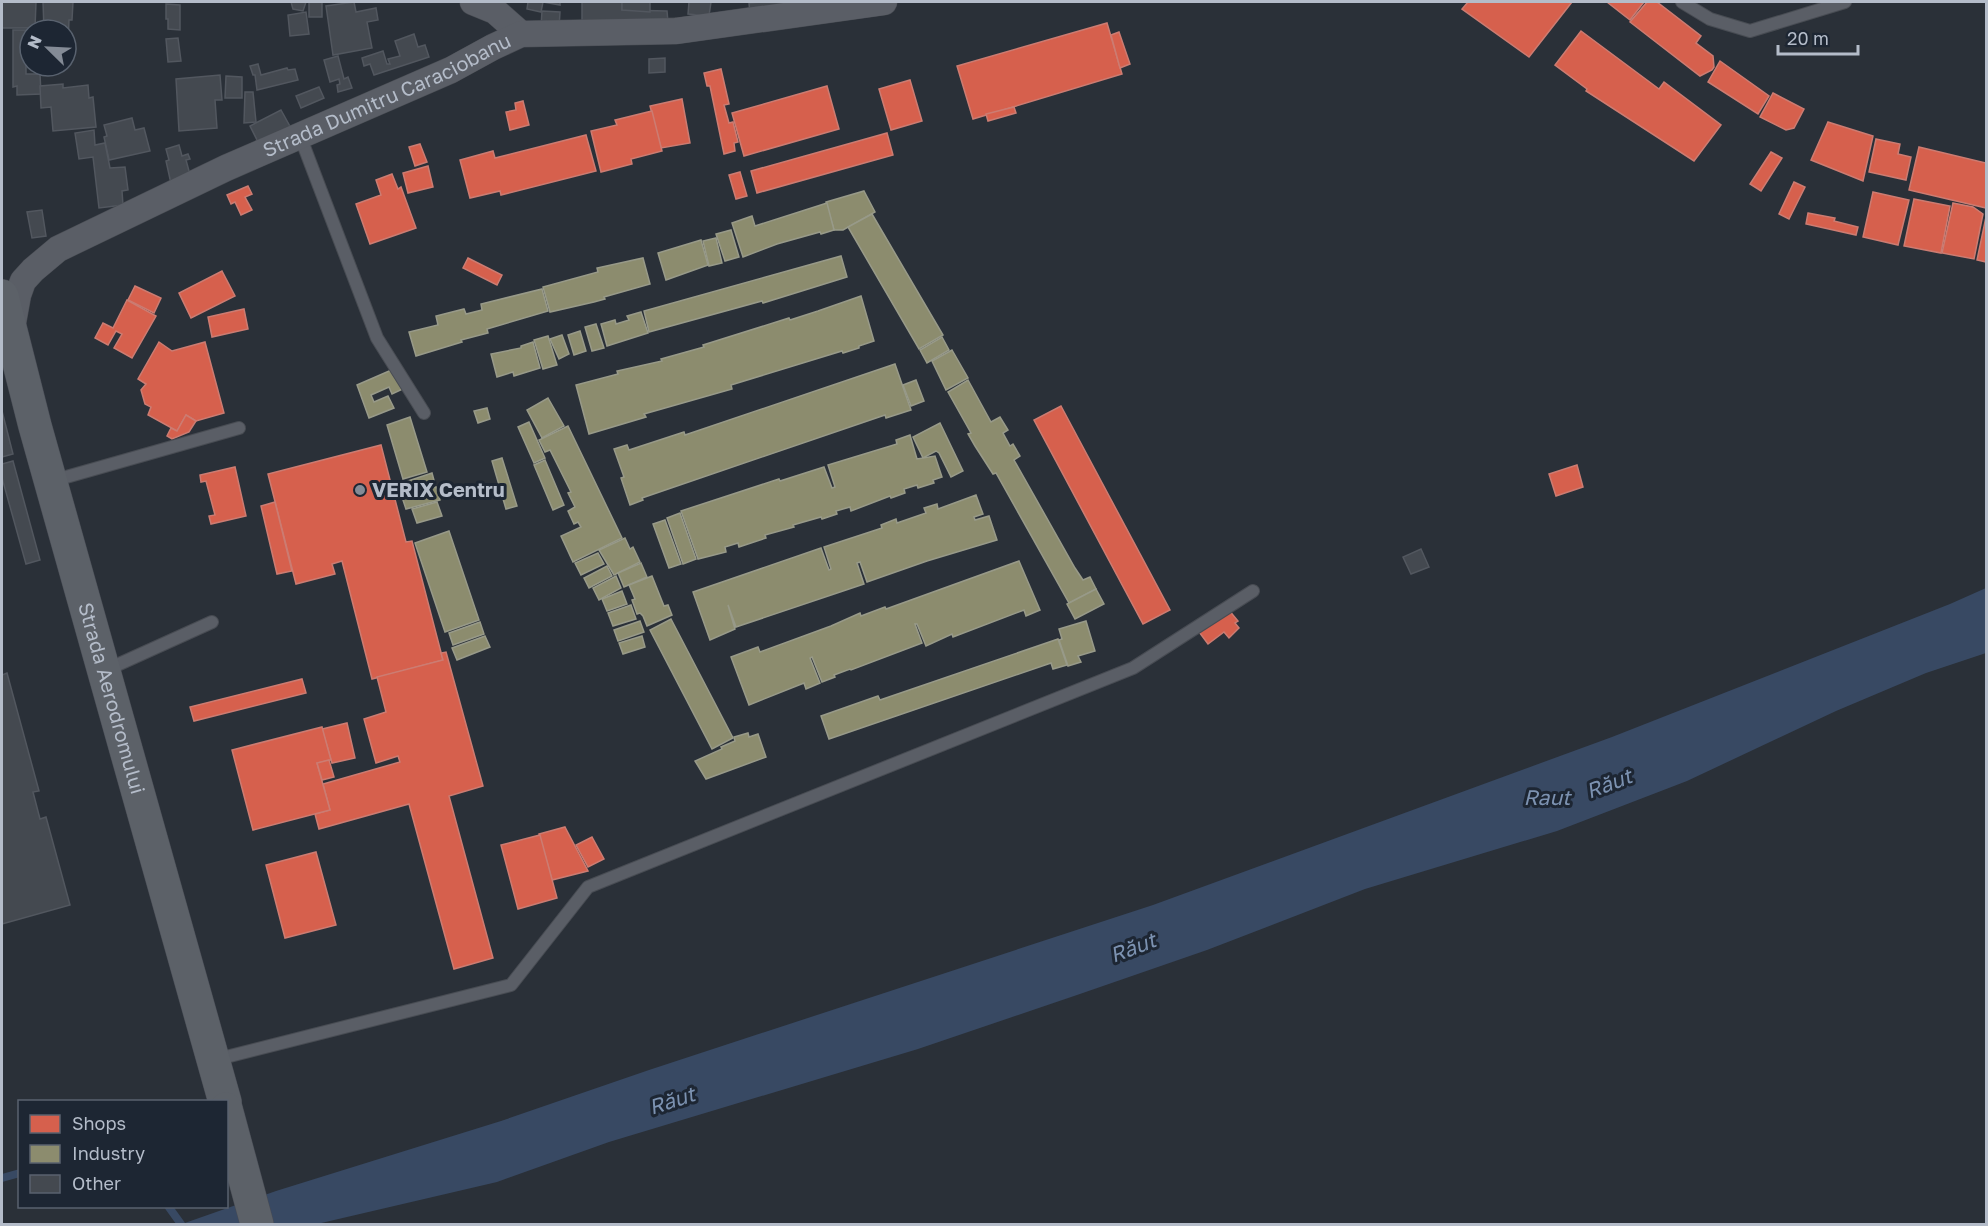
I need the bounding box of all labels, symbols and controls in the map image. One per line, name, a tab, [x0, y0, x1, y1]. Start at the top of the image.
north arrow	[18, 18, 78, 78]
scale bar	[1778, 18, 1858, 56]
street label: Strada Dumitru Caraciobanu	[259, 27, 514, 162]
text: 20 m	[1787, 27, 1829, 49]
text: N	[23, 32, 46, 52]
place label: VERIX Centru	[372, 477, 505, 501]
marker: VERIX Centru	[353, 483, 367, 497]
street label: Strada Aerodromului	[74, 600, 151, 797]
water label: Răut	[1582, 762, 1638, 804]
water label: Raut	[1523, 784, 1573, 810]
water label: Răut	[1106, 926, 1162, 968]
water label: Răut	[645, 1080, 701, 1120]
legend	[18, 1100, 228, 1208]
text: Shops	[72, 1112, 126, 1134]
text: Industry	[72, 1142, 145, 1164]
text: Other	[72, 1172, 121, 1194]

